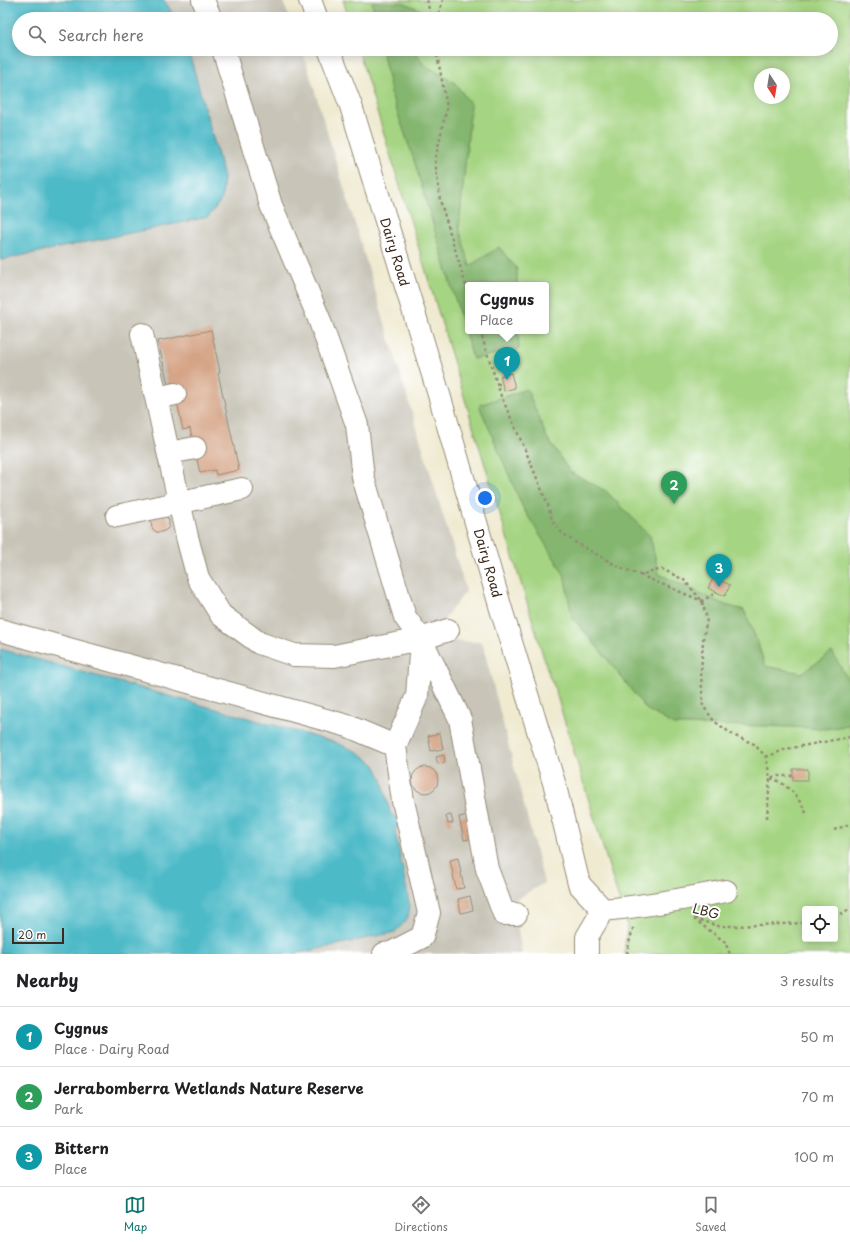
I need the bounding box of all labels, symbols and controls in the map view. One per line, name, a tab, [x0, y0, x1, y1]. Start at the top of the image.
search box	[12, 12, 838, 56]
icon: search	[26, 23, 48, 45]
text: Search here	[58, 23, 144, 46]
north arrow	[754, 68, 790, 104]
street label: Dairy Road	[376, 215, 415, 289]
popup	[465, 282, 549, 334]
text: Cygnus	[480, 287, 534, 310]
text: Place	[480, 310, 513, 329]
pin: 1	[494, 347, 520, 380]
pin: 2	[661, 471, 687, 504]
your location	[475, 488, 495, 508]
street label: Dairy Road	[470, 526, 507, 600]
pin: 3	[706, 554, 732, 587]
street label: LBG	[691, 898, 722, 923]
map controls	[802, 906, 838, 942]
button: locate	[802, 906, 838, 942]
scale bar	[12, 926, 64, 945]
text: 20 m	[18, 926, 46, 943]
text: Nearby	[16, 967, 78, 993]
text: 3 results	[780, 971, 834, 990]
text: Cygnus	[54, 1016, 108, 1039]
text: 1	[26, 1027, 32, 1046]
text: 50 m	[800, 1027, 834, 1046]
text: Place · Dairy Road	[54, 1039, 170, 1058]
text: Jerrabomberra Wetlands Nature Reserve	[54, 1076, 364, 1099]
text: 2	[24, 1087, 34, 1106]
text: 70 m	[801, 1087, 834, 1106]
text: Park	[54, 1099, 83, 1118]
text: Bittern	[54, 1136, 109, 1159]
text: 3	[25, 1147, 33, 1166]
text: 100 m	[794, 1147, 834, 1166]
text: Place	[54, 1159, 87, 1178]
tab: Map	[124, 1194, 147, 1235]
tab: Directions	[394, 1194, 448, 1235]
tab: Saved	[695, 1194, 726, 1235]

